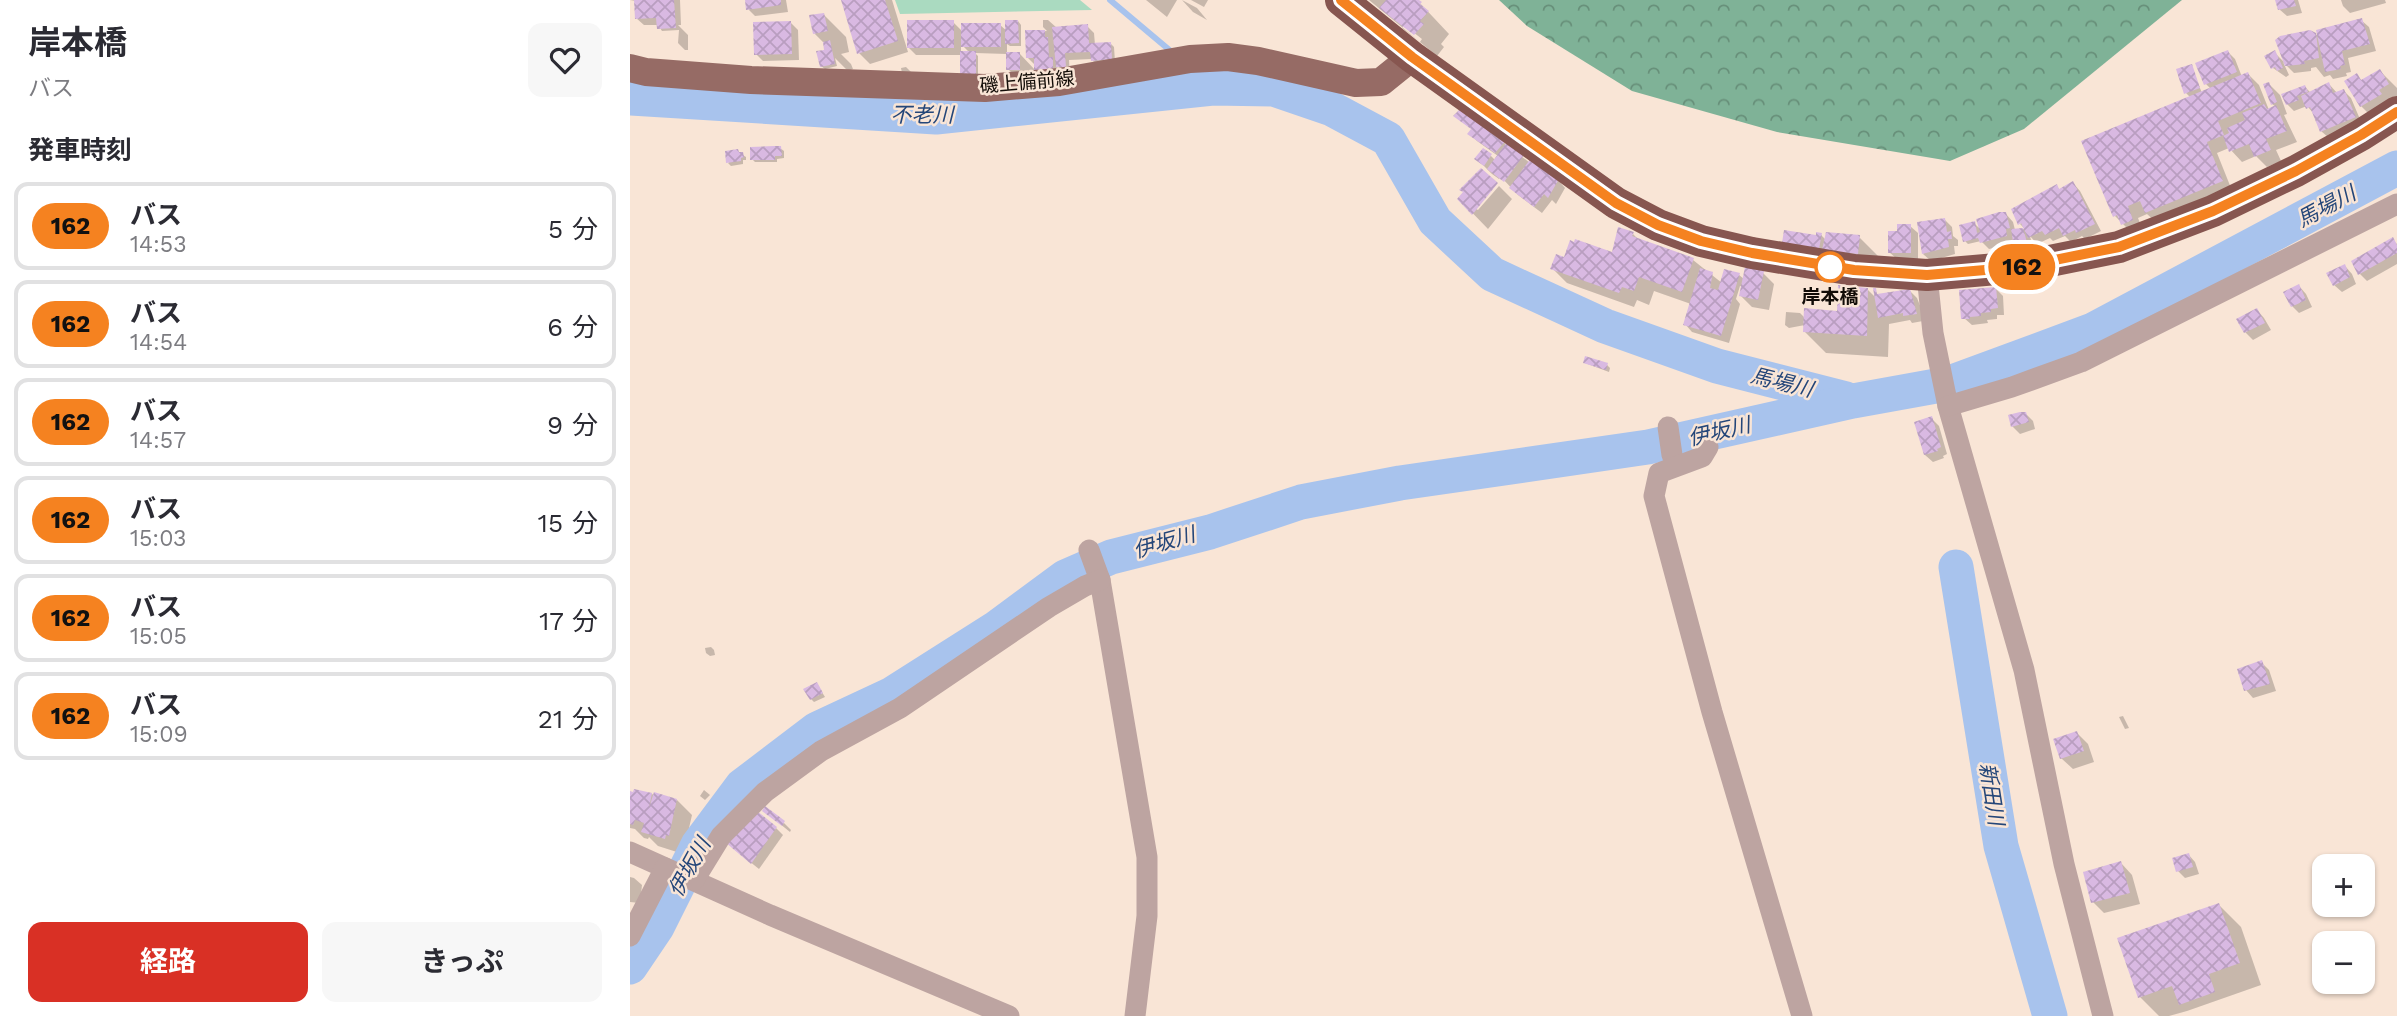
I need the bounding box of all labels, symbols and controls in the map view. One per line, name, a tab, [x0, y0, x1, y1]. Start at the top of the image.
text: 岸本橋	[28, 23, 127, 62]
button: heart	[528, 23, 602, 97]
street label: 磯上備前線	[979, 66, 1075, 98]
text: バス	[28, 75, 74, 102]
water label: 不老川	[891, 102, 955, 127]
text: 発車時刻	[28, 135, 132, 165]
water label: 馬場川	[2292, 179, 2361, 232]
text: バス	[130, 200, 182, 230]
text: 162	[51, 212, 90, 240]
text: 5 分	[548, 214, 598, 244]
text: 14:53	[130, 231, 187, 258]
line badge: 162	[1982, 244, 2062, 290]
marker: 岸本橋	[1815, 252, 1845, 282]
text: 162	[2002, 253, 2042, 281]
place label: 岸本橋	[1801, 285, 1859, 308]
text: バス	[130, 298, 182, 328]
text: 162	[51, 310, 90, 338]
text: 6 分	[547, 312, 598, 342]
text: 14:54	[130, 329, 187, 356]
water label: 馬場川	[1748, 362, 1818, 402]
text: バス	[130, 396, 182, 426]
text: 162	[51, 408, 90, 436]
text: 9 分	[547, 410, 598, 440]
water label: 伊坂川	[1685, 411, 1754, 450]
text: 14:57	[130, 427, 186, 454]
text: バス	[130, 494, 182, 524]
text: 162	[51, 506, 90, 534]
text: 15 分	[538, 508, 598, 538]
water label: 伊坂川	[1130, 521, 1200, 563]
text: 15:03	[130, 525, 186, 552]
text: バス	[130, 592, 182, 622]
text: 162	[51, 604, 90, 632]
text: 17 分	[539, 606, 598, 636]
text: 15:05	[130, 623, 187, 650]
text: バス	[130, 690, 182, 720]
text: 162	[51, 702, 90, 730]
text: 21 分	[538, 704, 598, 734]
text: 15:09	[130, 721, 188, 748]
water label: 新田川	[1975, 761, 2010, 829]
water label: 伊坂川	[663, 832, 716, 901]
map controls	[2312, 854, 2375, 994]
button: +	[2312, 854, 2375, 917]
button: 経路	[28, 922, 308, 1002]
button: きっぷ	[322, 922, 602, 1002]
button: −	[2312, 931, 2375, 994]

